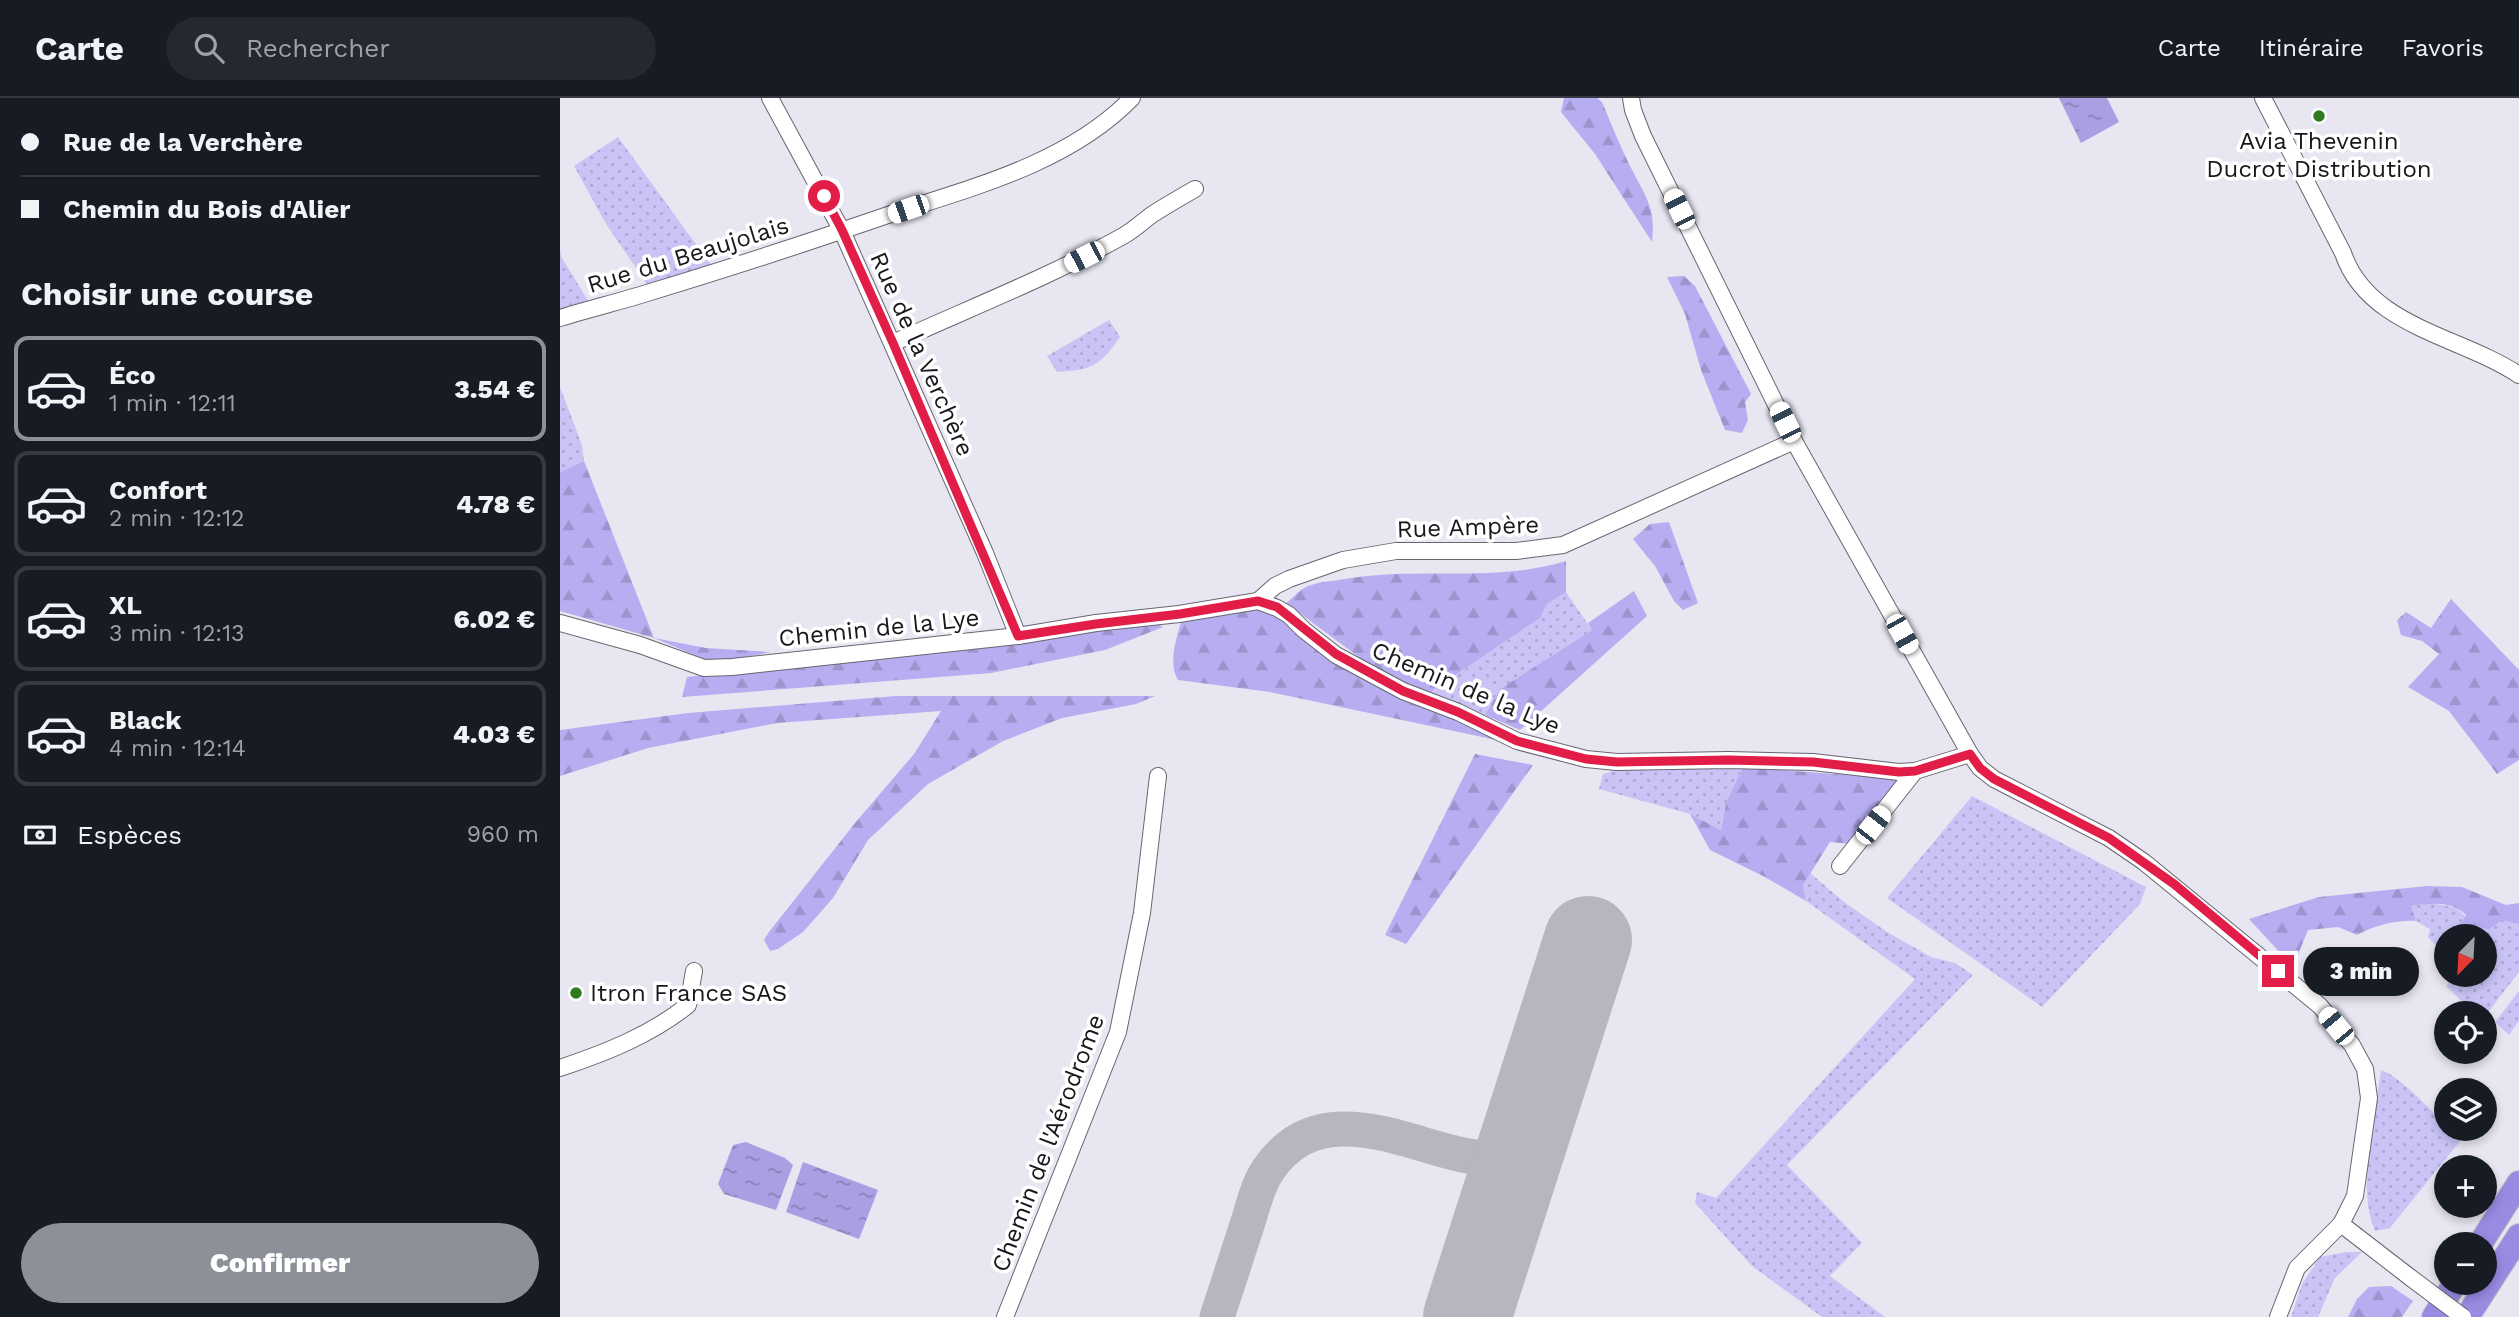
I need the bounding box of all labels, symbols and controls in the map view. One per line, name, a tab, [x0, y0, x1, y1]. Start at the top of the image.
search box	[166, 17, 656, 80]
text: Carte	[35, 29, 124, 68]
icon: search	[190, 29, 228, 67]
text: Rechercher	[246, 33, 390, 63]
text: Carte	[2158, 34, 2221, 62]
text: Itinéraire	[2259, 34, 2364, 62]
text: Favoris	[2402, 34, 2484, 62]
marker: Avia Thevenin Ducrot Distribution	[2311, 108, 2327, 124]
text: Rue de la Verchère	[63, 127, 303, 157]
place label: Avia Thevenin Ducrot Distribution	[2206, 127, 2432, 183]
route start	[808, 180, 840, 212]
car	[1661, 186, 1698, 232]
car	[885, 192, 932, 226]
text: Chemin du Bois d'Alier	[63, 194, 350, 224]
street label: Rue du Beaujolais	[584, 211, 792, 299]
car	[1061, 238, 1108, 276]
street label: Rue de la Verchère	[864, 248, 980, 460]
text: Choisir une course	[21, 275, 313, 313]
icon: car	[25, 357, 88, 420]
text: Éco	[109, 360, 156, 390]
text: 3.54 €	[454, 374, 535, 404]
text: 1 min · 12:11	[109, 390, 236, 417]
car	[1767, 399, 1804, 445]
icon: car	[25, 472, 88, 535]
text: Confort	[109, 475, 207, 505]
text: 4.78 €	[456, 489, 535, 519]
text: 2 min · 12:12	[109, 505, 245, 532]
street label: Rue Ampère	[1396, 511, 1540, 543]
icon: car	[25, 587, 88, 650]
text: XL	[109, 590, 142, 620]
text: 6.02 €	[454, 604, 535, 634]
street label: Chemin de la Lye	[777, 604, 981, 652]
car	[1883, 611, 1922, 657]
text: 3 min · 12:13	[109, 620, 245, 647]
street label: Chemin de la Lye	[1368, 636, 1564, 740]
icon: car	[25, 702, 88, 765]
text: Black	[109, 705, 181, 735]
text: 4.03 €	[453, 719, 535, 749]
text: 4 min · 12:14	[109, 735, 246, 762]
car	[1852, 802, 1895, 848]
icon: cash	[21, 816, 59, 854]
text: Espèces	[77, 820, 182, 850]
text: 960 m	[467, 821, 539, 848]
north arrow	[2434, 924, 2497, 987]
map controls	[2434, 924, 2497, 1295]
callout: 3 min	[2302, 946, 2418, 996]
route end	[2262, 955, 2294, 987]
text: 3 min	[2330, 958, 2392, 985]
place label: Itron France SAS	[590, 979, 787, 1007]
marker: Itron France SAS	[568, 985, 584, 1001]
button: locate	[2434, 1001, 2497, 1064]
car	[2315, 1003, 2358, 1049]
street label: Chemin de l'Aérodrome	[986, 1010, 1110, 1276]
button: layers	[2434, 1078, 2497, 1141]
button: +	[2434, 1155, 2497, 1218]
button: Confirmer	[21, 1223, 539, 1303]
button: −	[2434, 1232, 2497, 1295]

